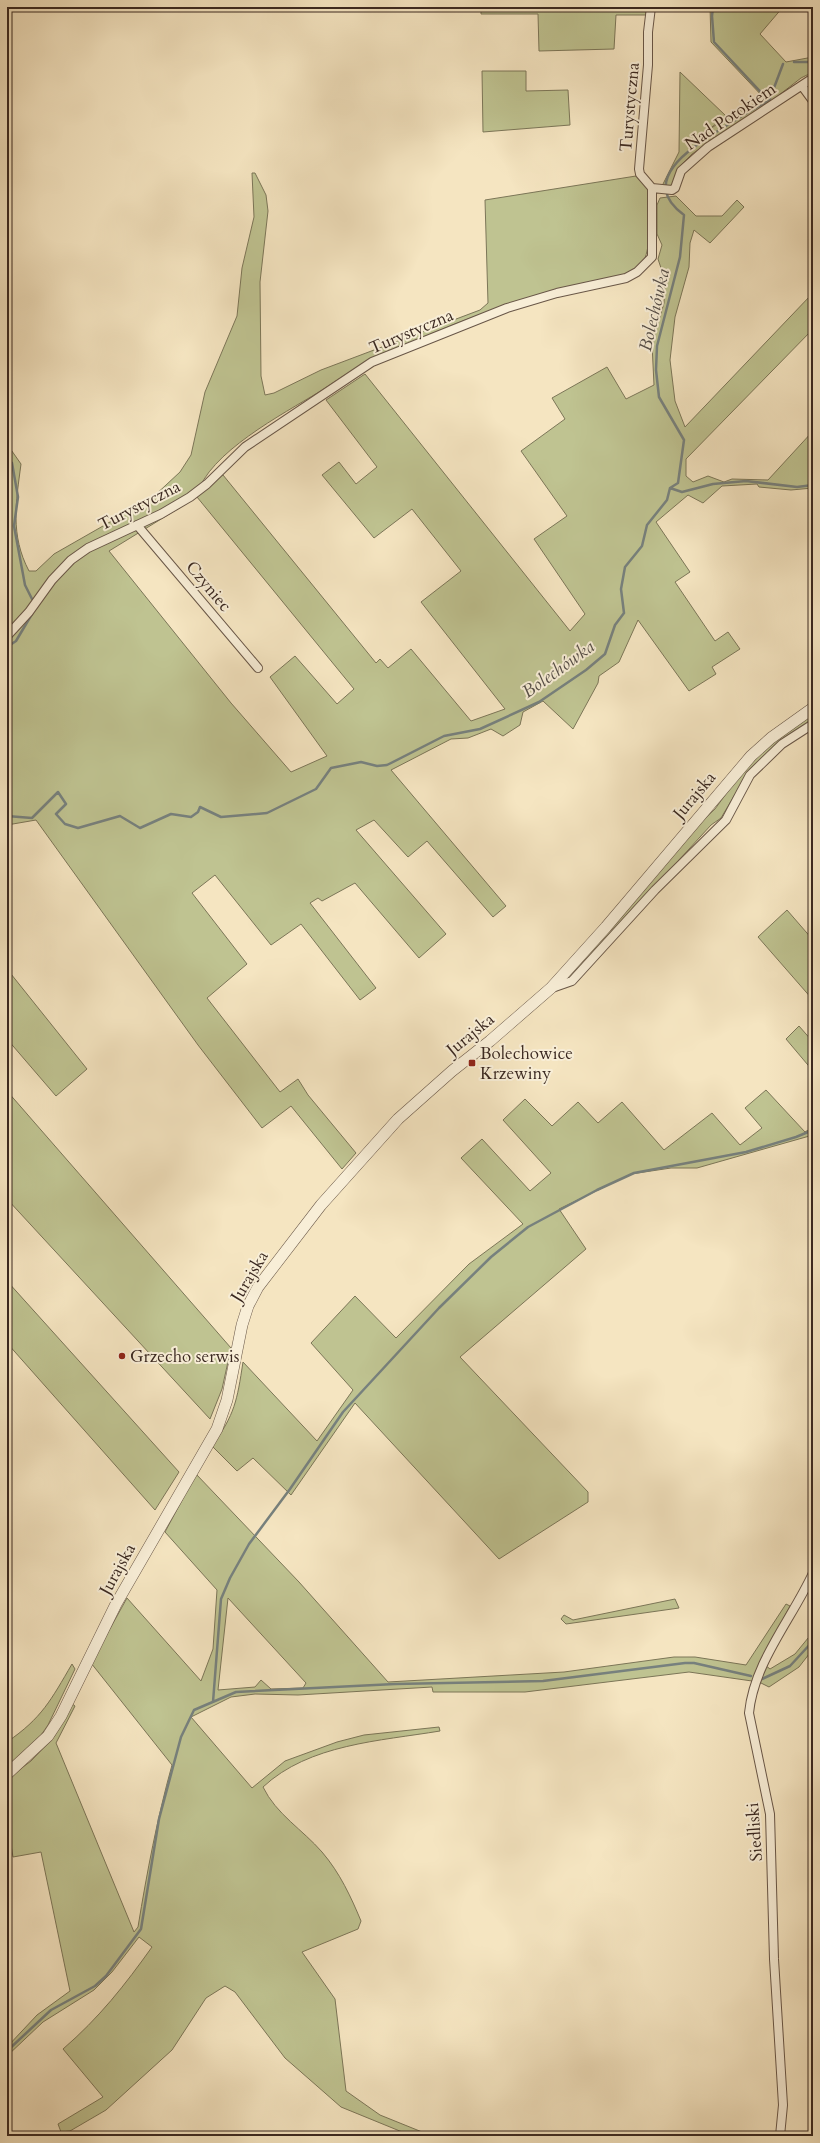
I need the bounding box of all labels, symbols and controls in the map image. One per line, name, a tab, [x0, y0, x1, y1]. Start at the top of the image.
street label: Turystyczna	[614, 61, 645, 153]
street label: Nad Potokiem	[680, 77, 781, 155]
water label: Bolechówka	[633, 266, 676, 354]
street label: Turystyczna	[366, 303, 457, 360]
street label: Turystyczna	[94, 475, 185, 536]
street label: Czyniec	[181, 556, 237, 617]
water label: Bolechówka	[517, 635, 600, 704]
street label: Jurajska	[666, 766, 721, 826]
street label: Jurajska	[439, 1008, 500, 1063]
place label: Bolechowice Krzewiny	[480, 1042, 573, 1085]
marker: Bolechowice Krzewiny	[467, 1058, 477, 1068]
street label: Jurajska	[224, 1246, 274, 1309]
place label: Grzecho serwis	[130, 1345, 240, 1368]
marker: Grzecho serwis	[117, 1351, 127, 1361]
street label: Jurajska	[92, 1539, 141, 1602]
street label: Siedliski	[741, 1802, 768, 1862]

